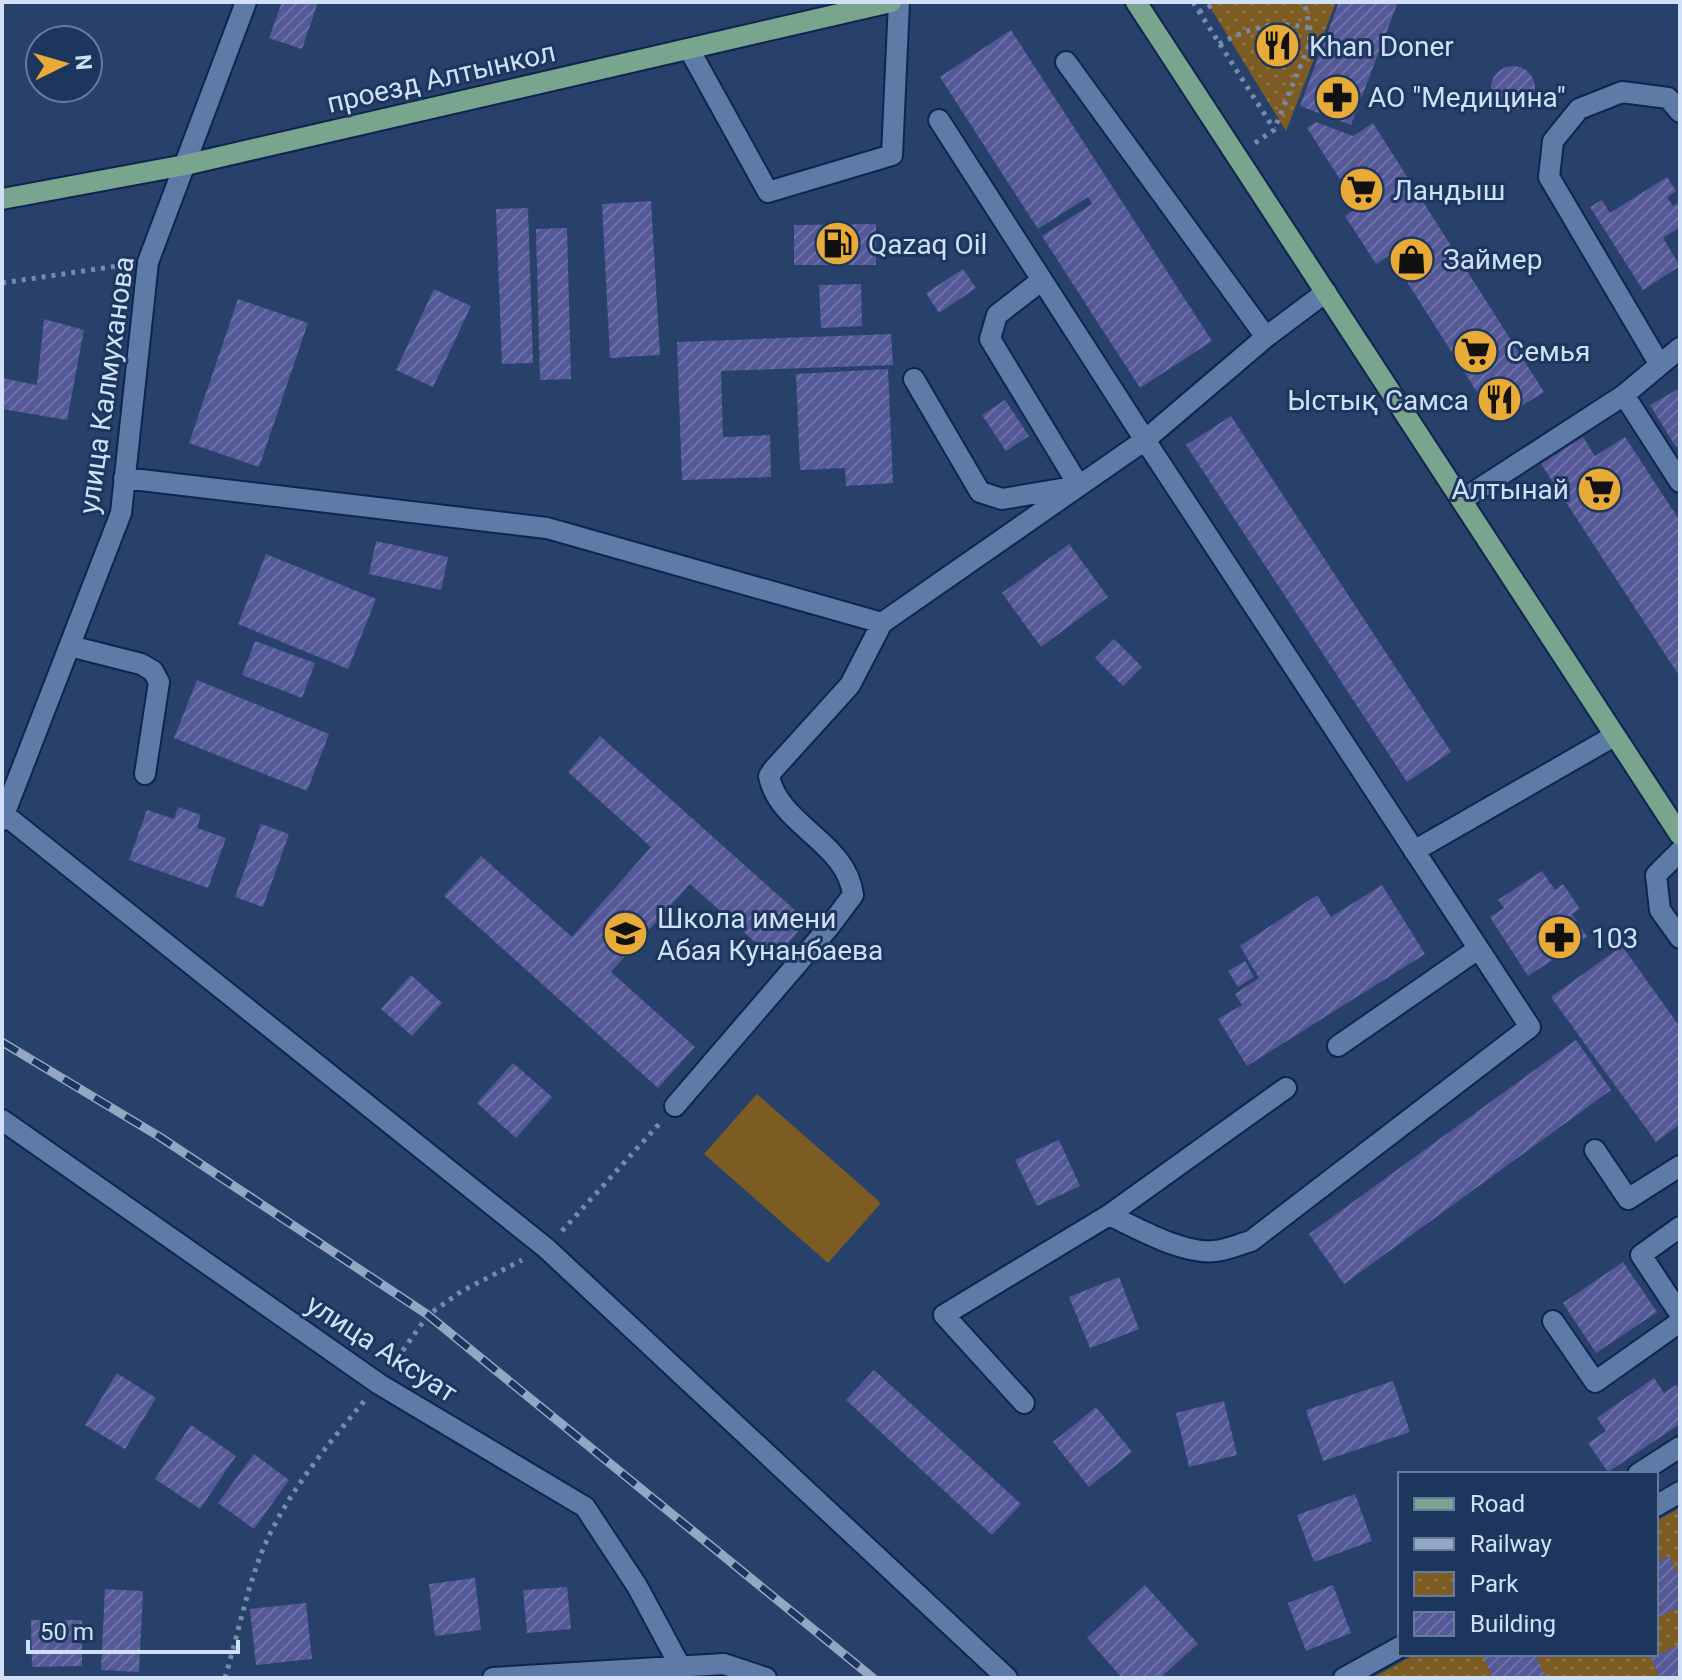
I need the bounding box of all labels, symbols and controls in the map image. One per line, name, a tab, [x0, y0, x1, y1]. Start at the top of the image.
restaurant icon: Khan Doner	[1254, 22, 1302, 70]
north arrow	[24, 24, 104, 104]
place label: Khan Doner	[1309, 30, 1454, 63]
street label: проезд Алтынкол	[324, 35, 559, 120]
text: N	[70, 53, 97, 71]
pharmacy icon: АО "Медицина"	[1313, 73, 1361, 121]
place label: АО "Медицина"	[1368, 81, 1566, 114]
supermarket icon: Ландыш	[1338, 166, 1386, 214]
place label: Ландыш	[1393, 174, 1506, 207]
fuel station icon: Qazaq Oil	[813, 220, 861, 268]
place label: Qazaq Oil	[868, 228, 987, 261]
shop icon: Займер	[1388, 235, 1436, 283]
place label: Займер	[1443, 243, 1542, 276]
street label: улица Калмуханова	[72, 254, 141, 516]
supermarket icon: Семья	[1451, 327, 1499, 375]
place label: Семья	[1506, 335, 1590, 368]
restaurant icon: Ыстық Самса	[1476, 376, 1524, 424]
place label: Ыстық Самса	[1287, 384, 1469, 417]
supermarket icon: Алтынай	[1576, 465, 1624, 513]
place label: Алтынай	[1452, 473, 1569, 506]
place label: Школа имени Абая Кунанбаева	[657, 902, 883, 967]
school or university icon: Школа имени Абая Кунанбаева	[602, 910, 650, 958]
pharmacy icon: 103	[1536, 914, 1584, 962]
place label: 103	[1591, 922, 1638, 955]
street label: улица Аксуат	[300, 1287, 463, 1409]
legend	[1398, 1472, 1658, 1656]
text: Road	[1470, 1490, 1525, 1518]
text: Railway	[1470, 1530, 1552, 1558]
text: Park	[1470, 1570, 1519, 1598]
scale bar	[28, 1604, 238, 1654]
text: Building	[1470, 1610, 1556, 1638]
text: 50 m	[40, 1618, 94, 1646]

